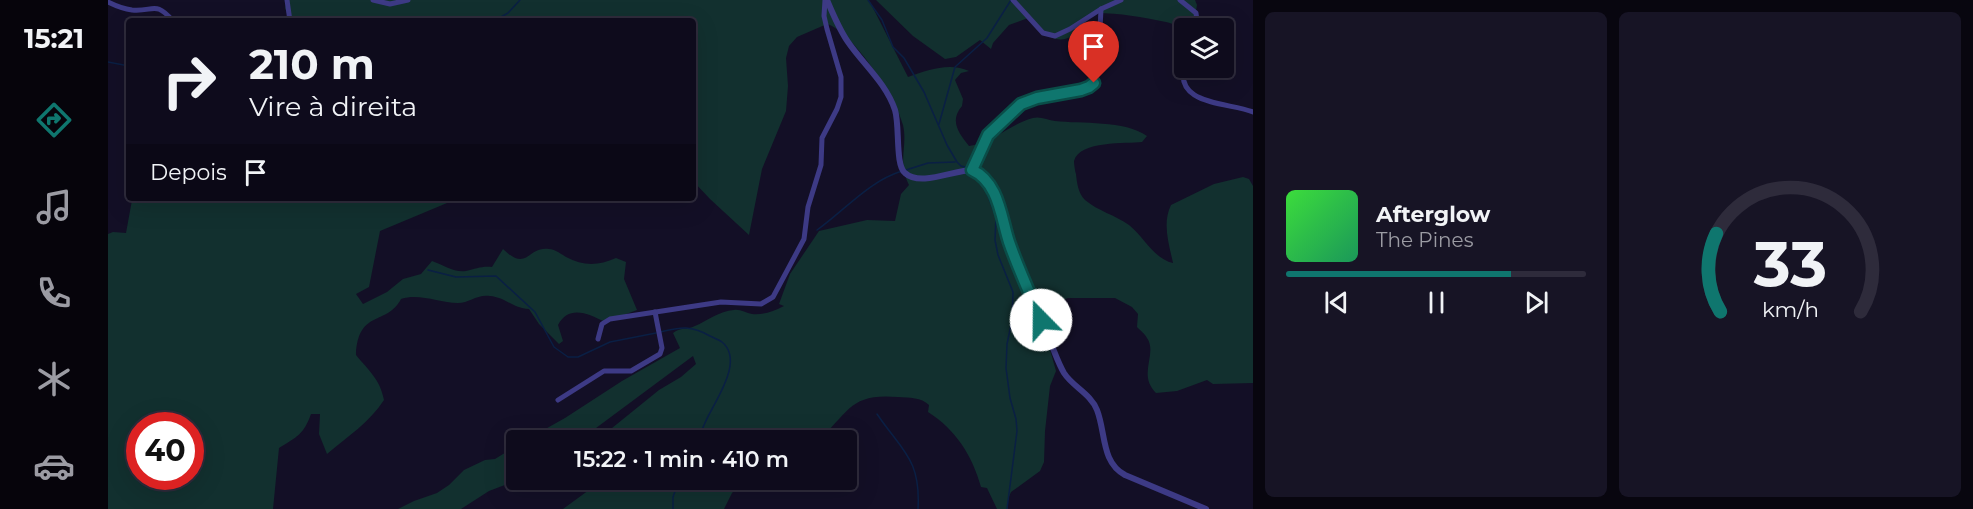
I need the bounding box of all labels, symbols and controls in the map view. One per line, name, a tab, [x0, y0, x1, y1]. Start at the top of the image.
map controls	[1174, 18, 1234, 78]
button: layers	[1174, 18, 1234, 78]
pin	[1068, 21, 1119, 83]
text: 15:21	[24, 22, 84, 55]
icon: arrive	[1077, 30, 1110, 63]
text: 210 m	[249, 38, 375, 90]
icon: right	[150, 42, 228, 120]
text: Vire à direita	[249, 90, 417, 123]
icon: directions	[33, 99, 75, 141]
icon: arrive	[239, 156, 272, 189]
text: Depois	[150, 159, 227, 186]
icon: music	[33, 186, 75, 228]
text: Afterglow	[1376, 201, 1490, 228]
text: 33	[1752, 226, 1827, 302]
text: The Pines	[1376, 228, 1473, 252]
icon: phone	[33, 272, 75, 314]
icon: previous	[1320, 286, 1353, 319]
icon: pause	[1420, 286, 1453, 319]
icon: next	[1520, 286, 1553, 319]
position arrow	[1009, 288, 1073, 352]
text: km/h	[1761, 296, 1819, 322]
icon: climate	[33, 358, 75, 400]
speed limit sign: 40	[126, 412, 204, 490]
icon: car	[33, 445, 75, 487]
text: 15:22 · 1 min · 410 m	[574, 446, 789, 473]

